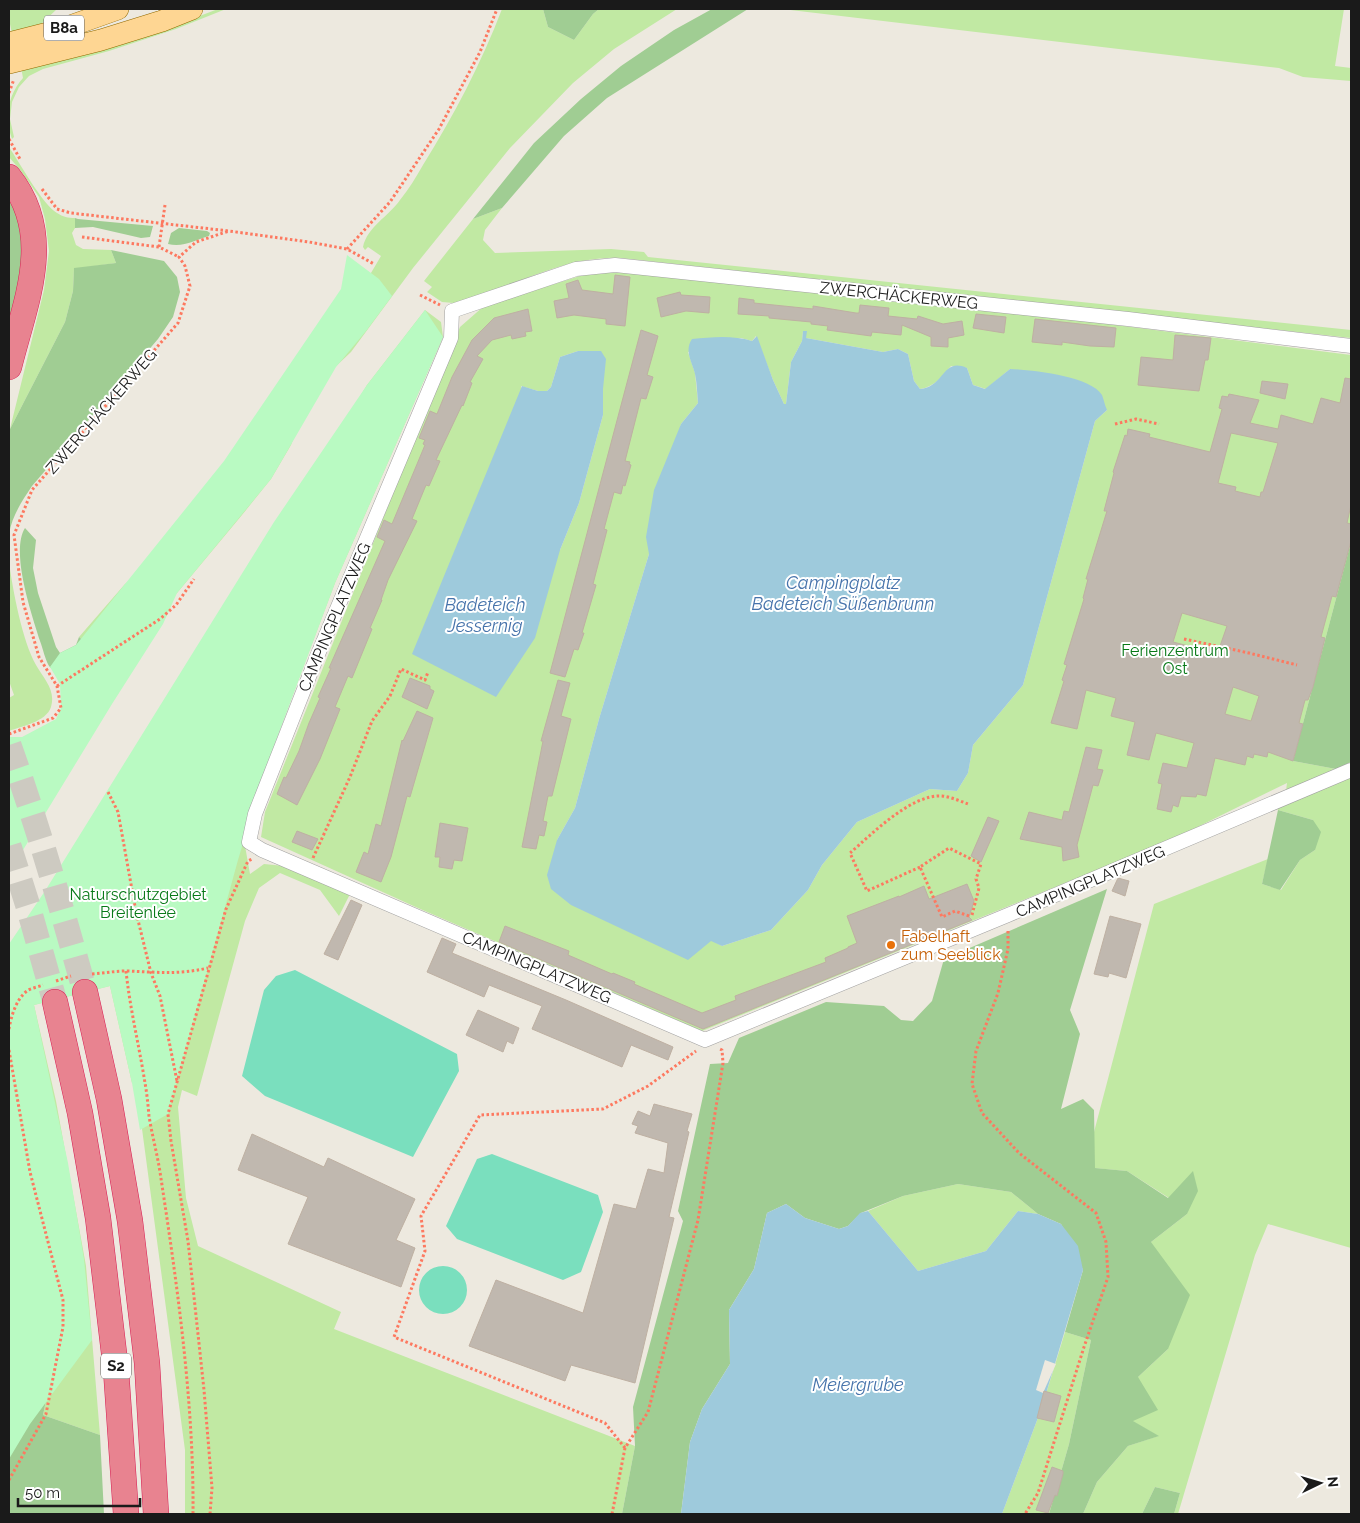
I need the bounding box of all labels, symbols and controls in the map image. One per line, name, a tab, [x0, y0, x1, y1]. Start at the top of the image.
road number: B8a	[44, 15, 84, 40]
street label: ZWERCHÄCKERWEG	[819, 277, 979, 313]
street label: ZWERCHÄCKERWEG	[41, 344, 161, 478]
street label: CAMPINGPLATZWEG	[294, 540, 374, 695]
water label: Campingplatz Badeteich Süßenbrunn	[752, 572, 934, 614]
water label: Badeteich Jessernig	[444, 594, 526, 636]
park label: Ferienzentrum Ost	[1121, 641, 1229, 678]
street label: CAMPINGPLATZWEG	[1013, 841, 1168, 921]
park label: Naturschutzgebiet Breitenlee	[69, 885, 207, 922]
street label: CAMPINGPLATZWEG	[459, 927, 614, 1007]
place label: Fabelhaft zum Seeblick	[901, 927, 1001, 964]
marker: Fabelhaft zum Seeblick	[885, 939, 897, 951]
road number: S2	[101, 1354, 131, 1378]
water label: Meiergrube	[812, 1374, 904, 1395]
north arrow	[1295, 1458, 1345, 1508]
scale bar	[18, 1476, 140, 1508]
text: N	[1325, 1476, 1341, 1488]
text: 50 m	[25, 1484, 60, 1502]

